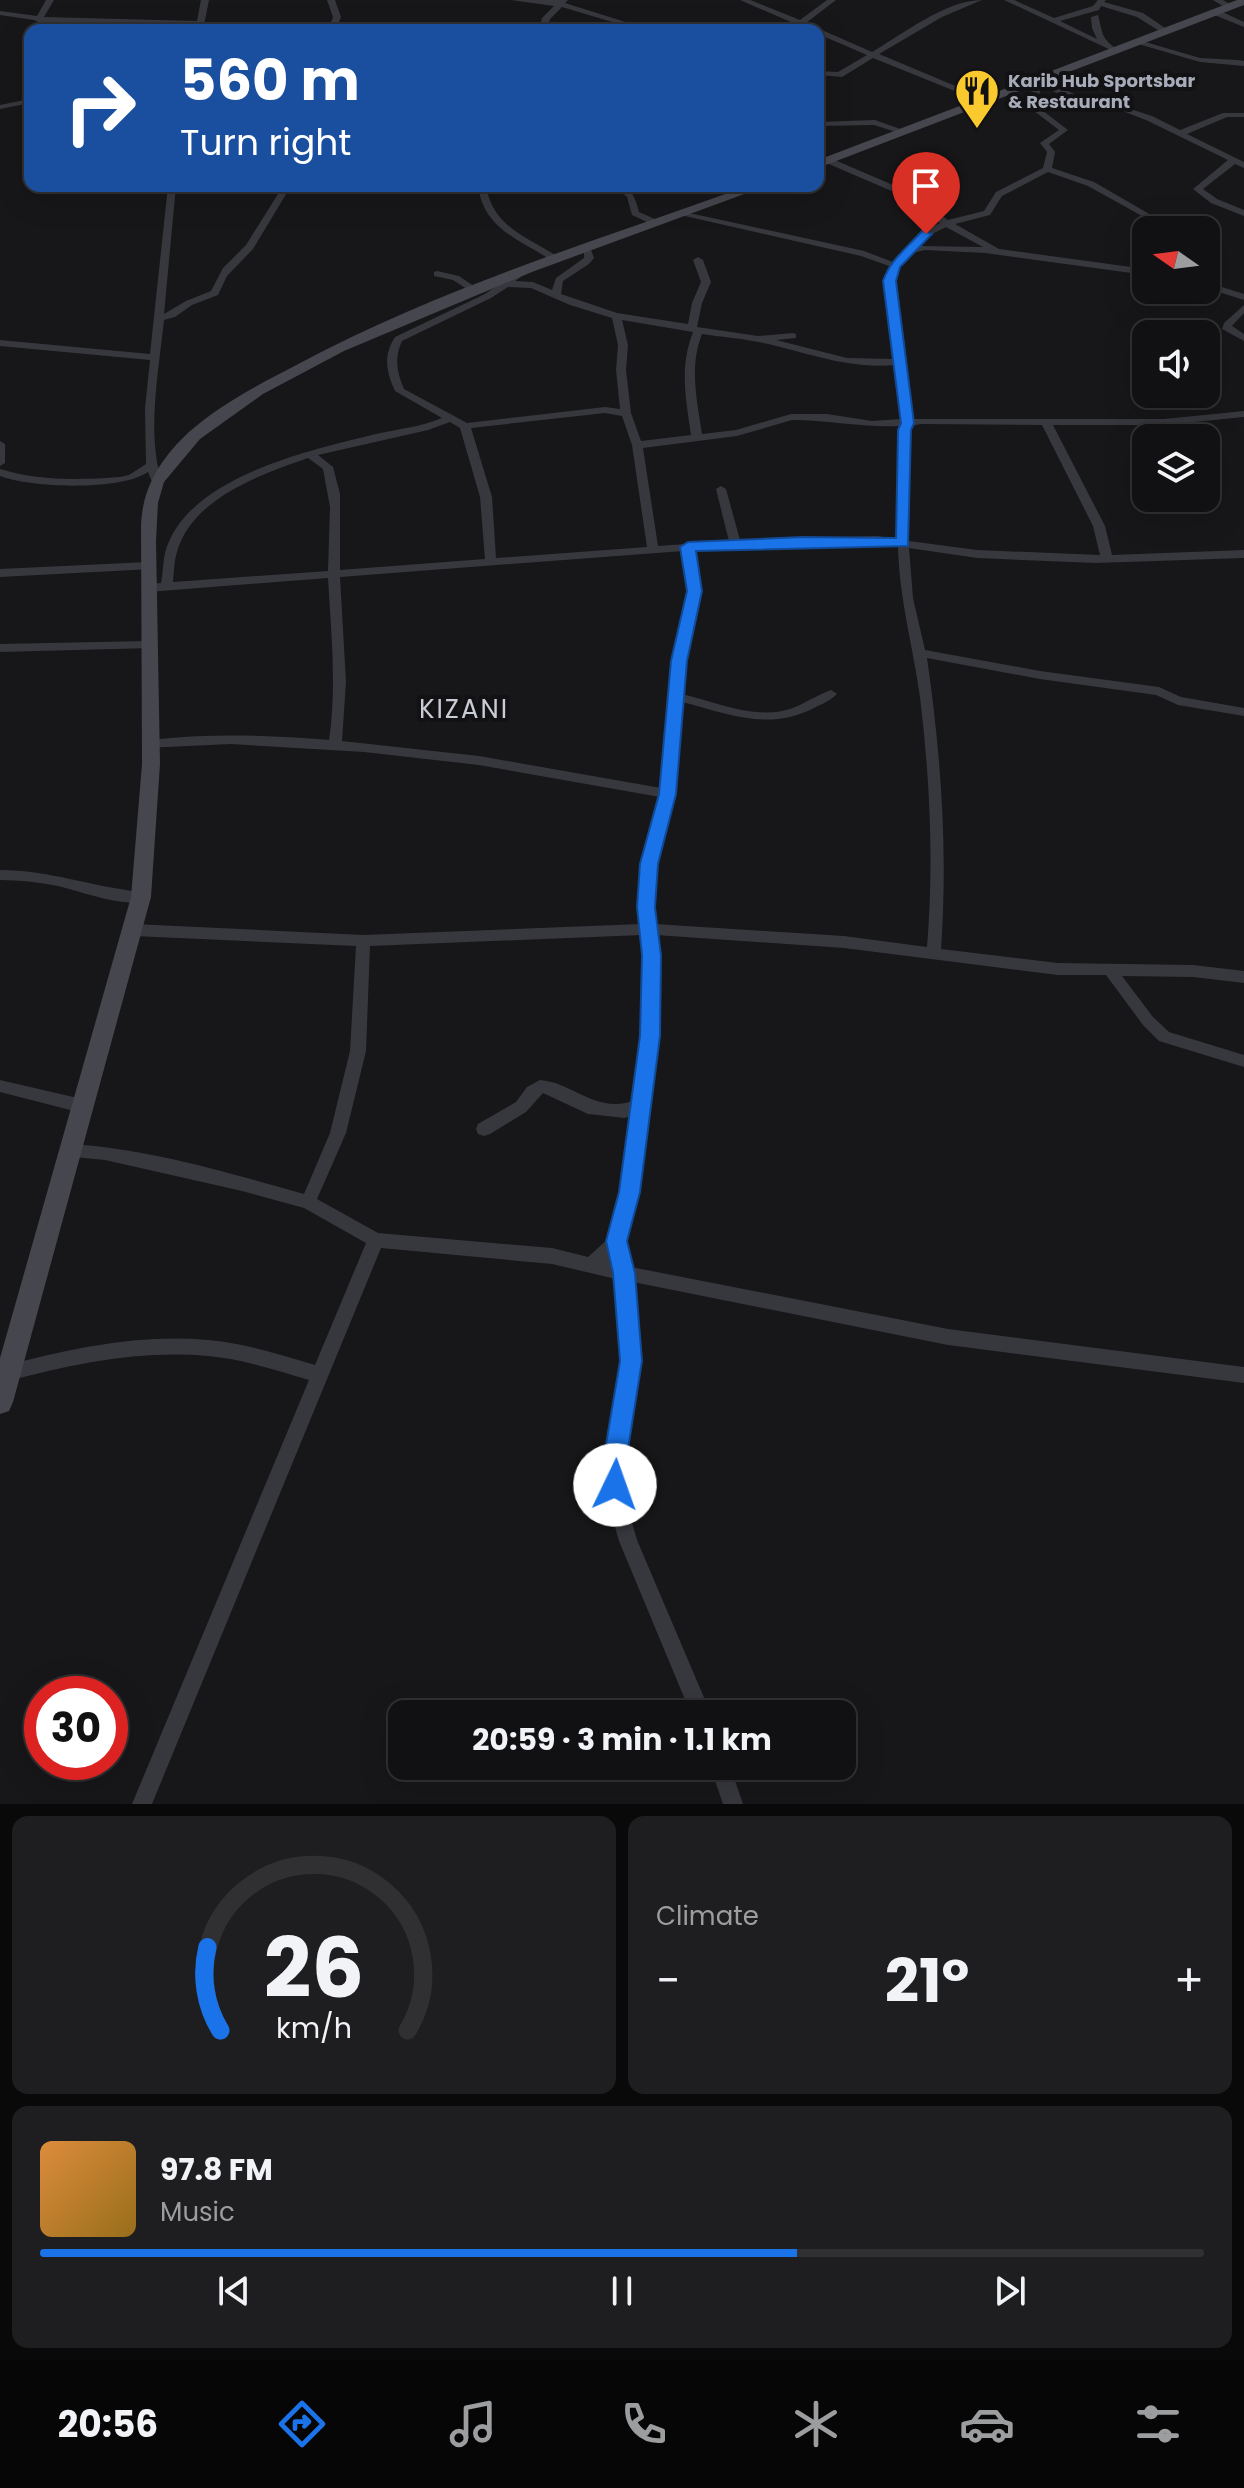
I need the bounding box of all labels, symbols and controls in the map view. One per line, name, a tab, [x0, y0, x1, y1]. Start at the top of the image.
text: 560 m	[180, 41, 360, 120]
icon: right	[48, 56, 152, 160]
restaurant icon: Karib Hub Sportsbar & Restaurant	[953, 67, 1001, 130]
place label: Karib Hub Sportsbar & Restaurant	[1008, 68, 1195, 114]
text: Turn right	[180, 117, 351, 168]
pin	[892, 152, 960, 234]
icon: arrive	[904, 164, 948, 208]
north arrow	[1132, 216, 1220, 304]
map controls	[1132, 216, 1220, 512]
button: sound	[1132, 320, 1220, 408]
button: layers	[1132, 424, 1220, 512]
district label: KIZANI	[419, 691, 509, 727]
position arrow	[573, 1443, 657, 1527]
speed limit sign: 30	[24, 1676, 128, 1780]
text: 20:59 · 3 min · 1.1 km	[472, 1718, 772, 1761]
text: Climate	[656, 1898, 759, 1934]
text: 26	[264, 1910, 364, 2026]
text: 21°	[885, 1939, 969, 2023]
text: −	[656, 1950, 680, 2011]
text: +	[1174, 1950, 1204, 2011]
text: km/h	[276, 2008, 352, 2048]
text: 97.8 FM	[160, 2148, 273, 2191]
text: Music	[160, 2194, 235, 2230]
icon: previous	[212, 2269, 256, 2313]
icon: pause	[600, 2269, 644, 2313]
icon: next	[988, 2269, 1032, 2313]
icon: directions	[274, 2396, 330, 2452]
icon: music	[445, 2396, 501, 2452]
icon: phone	[616, 2396, 672, 2452]
icon: climate	[788, 2396, 844, 2452]
icon: car	[959, 2396, 1015, 2452]
icon: filters	[1130, 2396, 1186, 2452]
text: 20:56	[58, 2399, 158, 2450]

